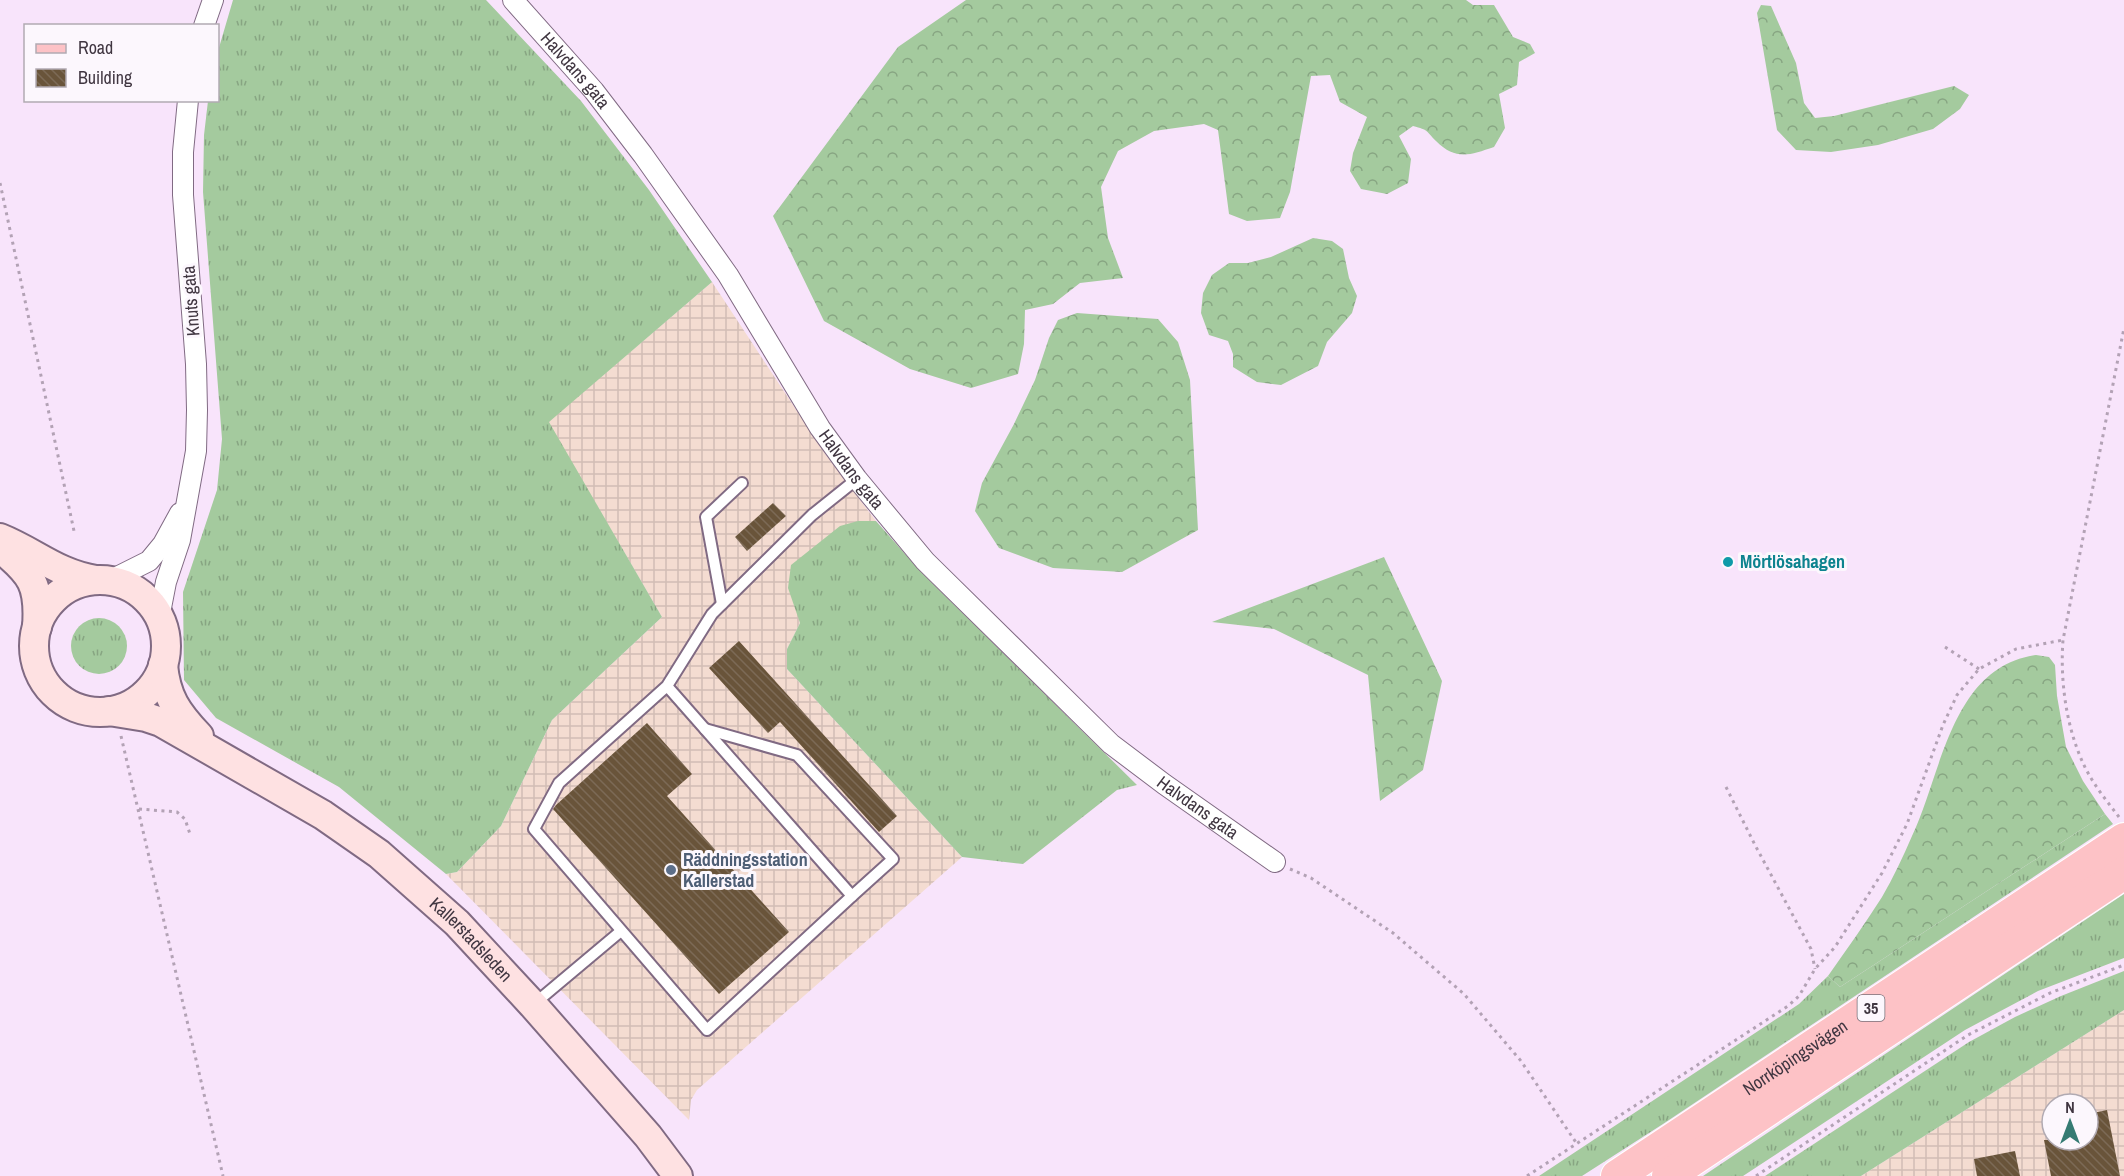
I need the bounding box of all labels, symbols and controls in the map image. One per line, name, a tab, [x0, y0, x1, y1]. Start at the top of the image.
legend	[24, 24, 219, 102]
street label: Halvdans gata	[535, 26, 616, 114]
text: Road	[78, 35, 113, 60]
text: Building	[78, 65, 133, 90]
street label: Knuts gata	[176, 265, 205, 337]
street label: Halvdans gata	[813, 424, 890, 515]
place label: Mörtlösahagen	[1740, 549, 1845, 574]
marker: Mörtlösahagen	[1721, 555, 1735, 569]
street label: Halvdans gata	[1152, 770, 1244, 845]
place label: Räddningsstation Kallerstad	[683, 847, 808, 893]
marker: Räddningsstation Kallerstad	[664, 863, 678, 877]
street label: Kallerstadsleden	[424, 891, 518, 987]
road number: 35	[1858, 995, 1884, 1021]
street label: Norrköpingsvägen	[1738, 1013, 1852, 1101]
north arrow	[2040, 1092, 2100, 1152]
text: N	[2065, 1096, 2075, 1118]

